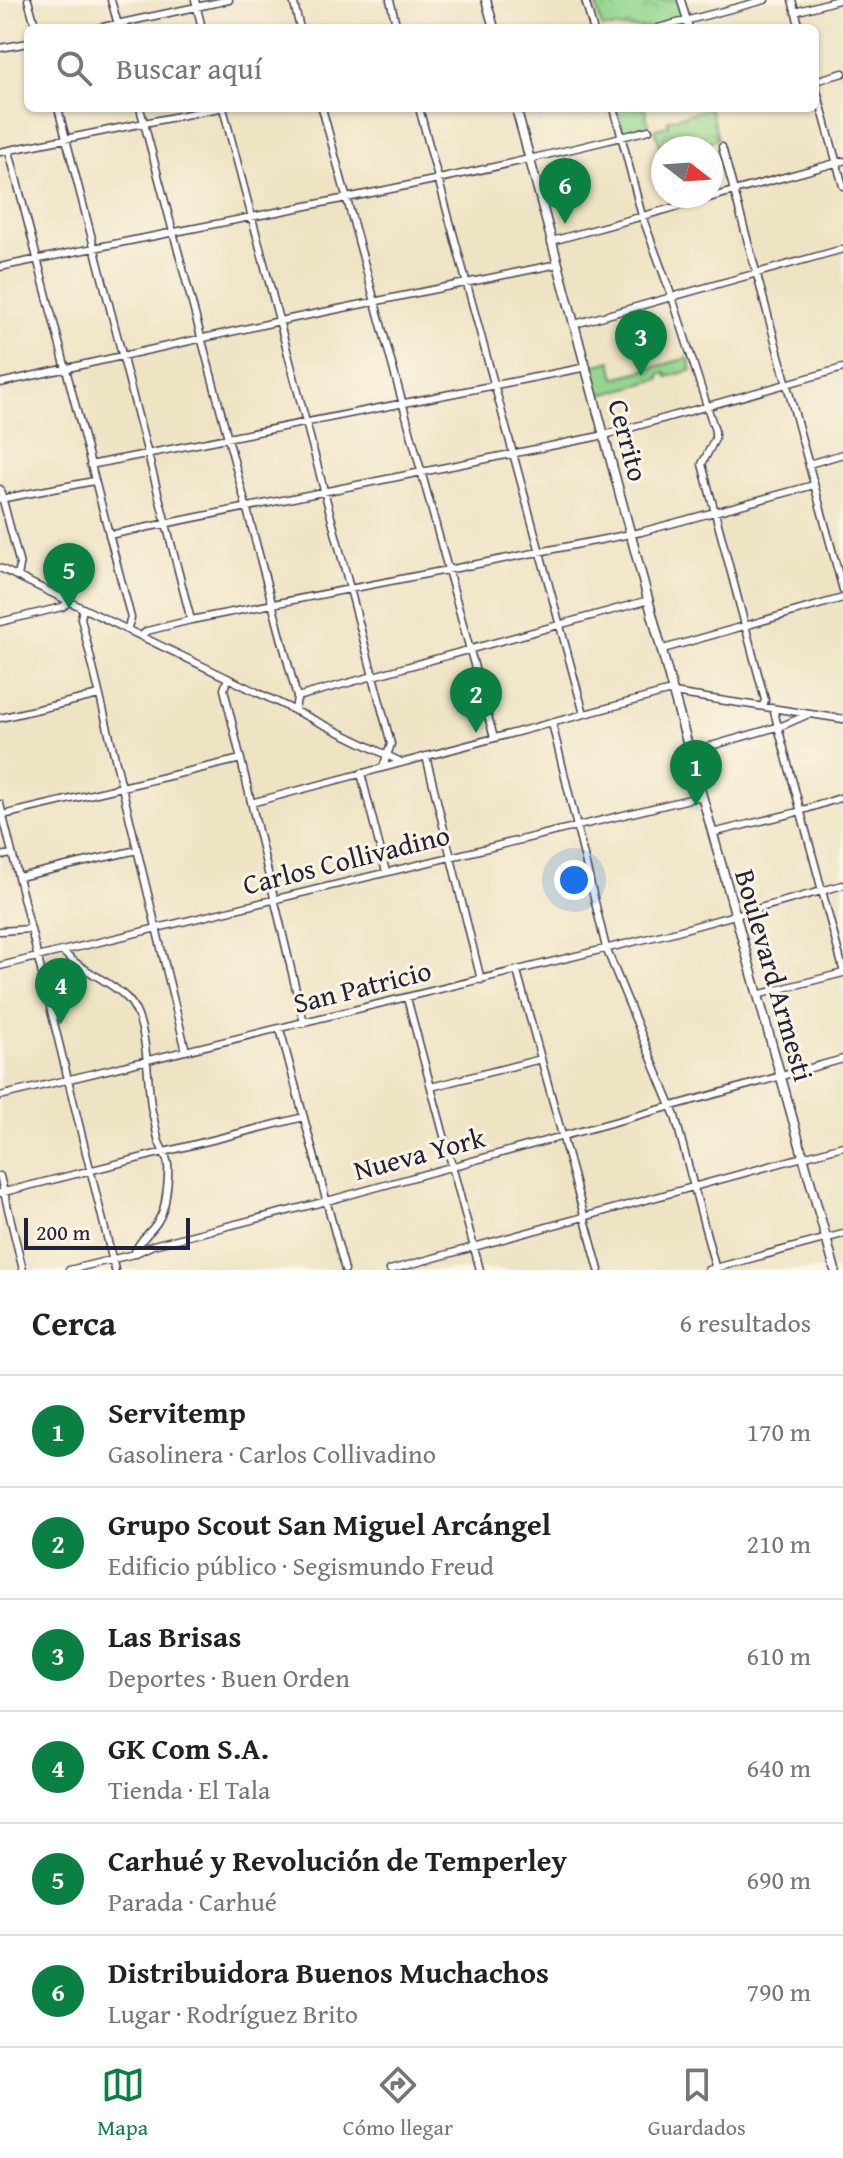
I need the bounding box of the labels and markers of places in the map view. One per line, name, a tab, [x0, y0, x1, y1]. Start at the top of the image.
pin: 6	[539, 158, 591, 224]
pin: 3	[615, 310, 667, 376]
pin: 5	[43, 543, 95, 609]
pin: 2	[450, 667, 502, 733]
pin: 1	[670, 740, 722, 806]
pin: 4	[35, 958, 87, 1024]

